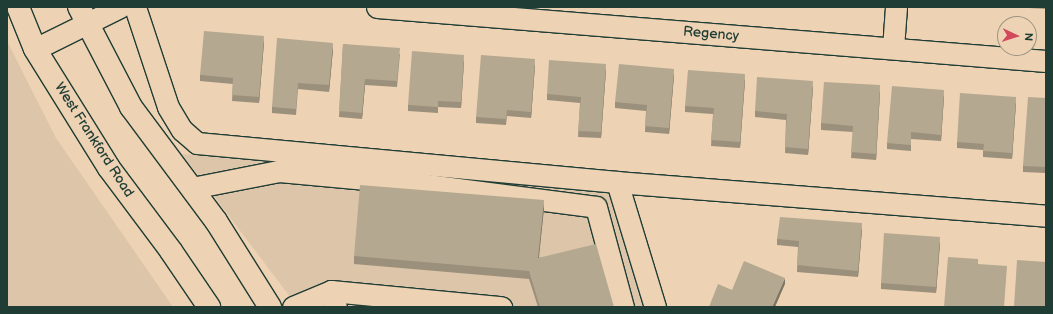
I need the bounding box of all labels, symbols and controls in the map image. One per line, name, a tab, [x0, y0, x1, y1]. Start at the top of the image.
north arrow	[997, 16, 1037, 56]
street label: Regency	[682, 23, 740, 45]
text: N	[1022, 32, 1035, 41]
street label: West Frankford Road	[51, 80, 137, 200]

